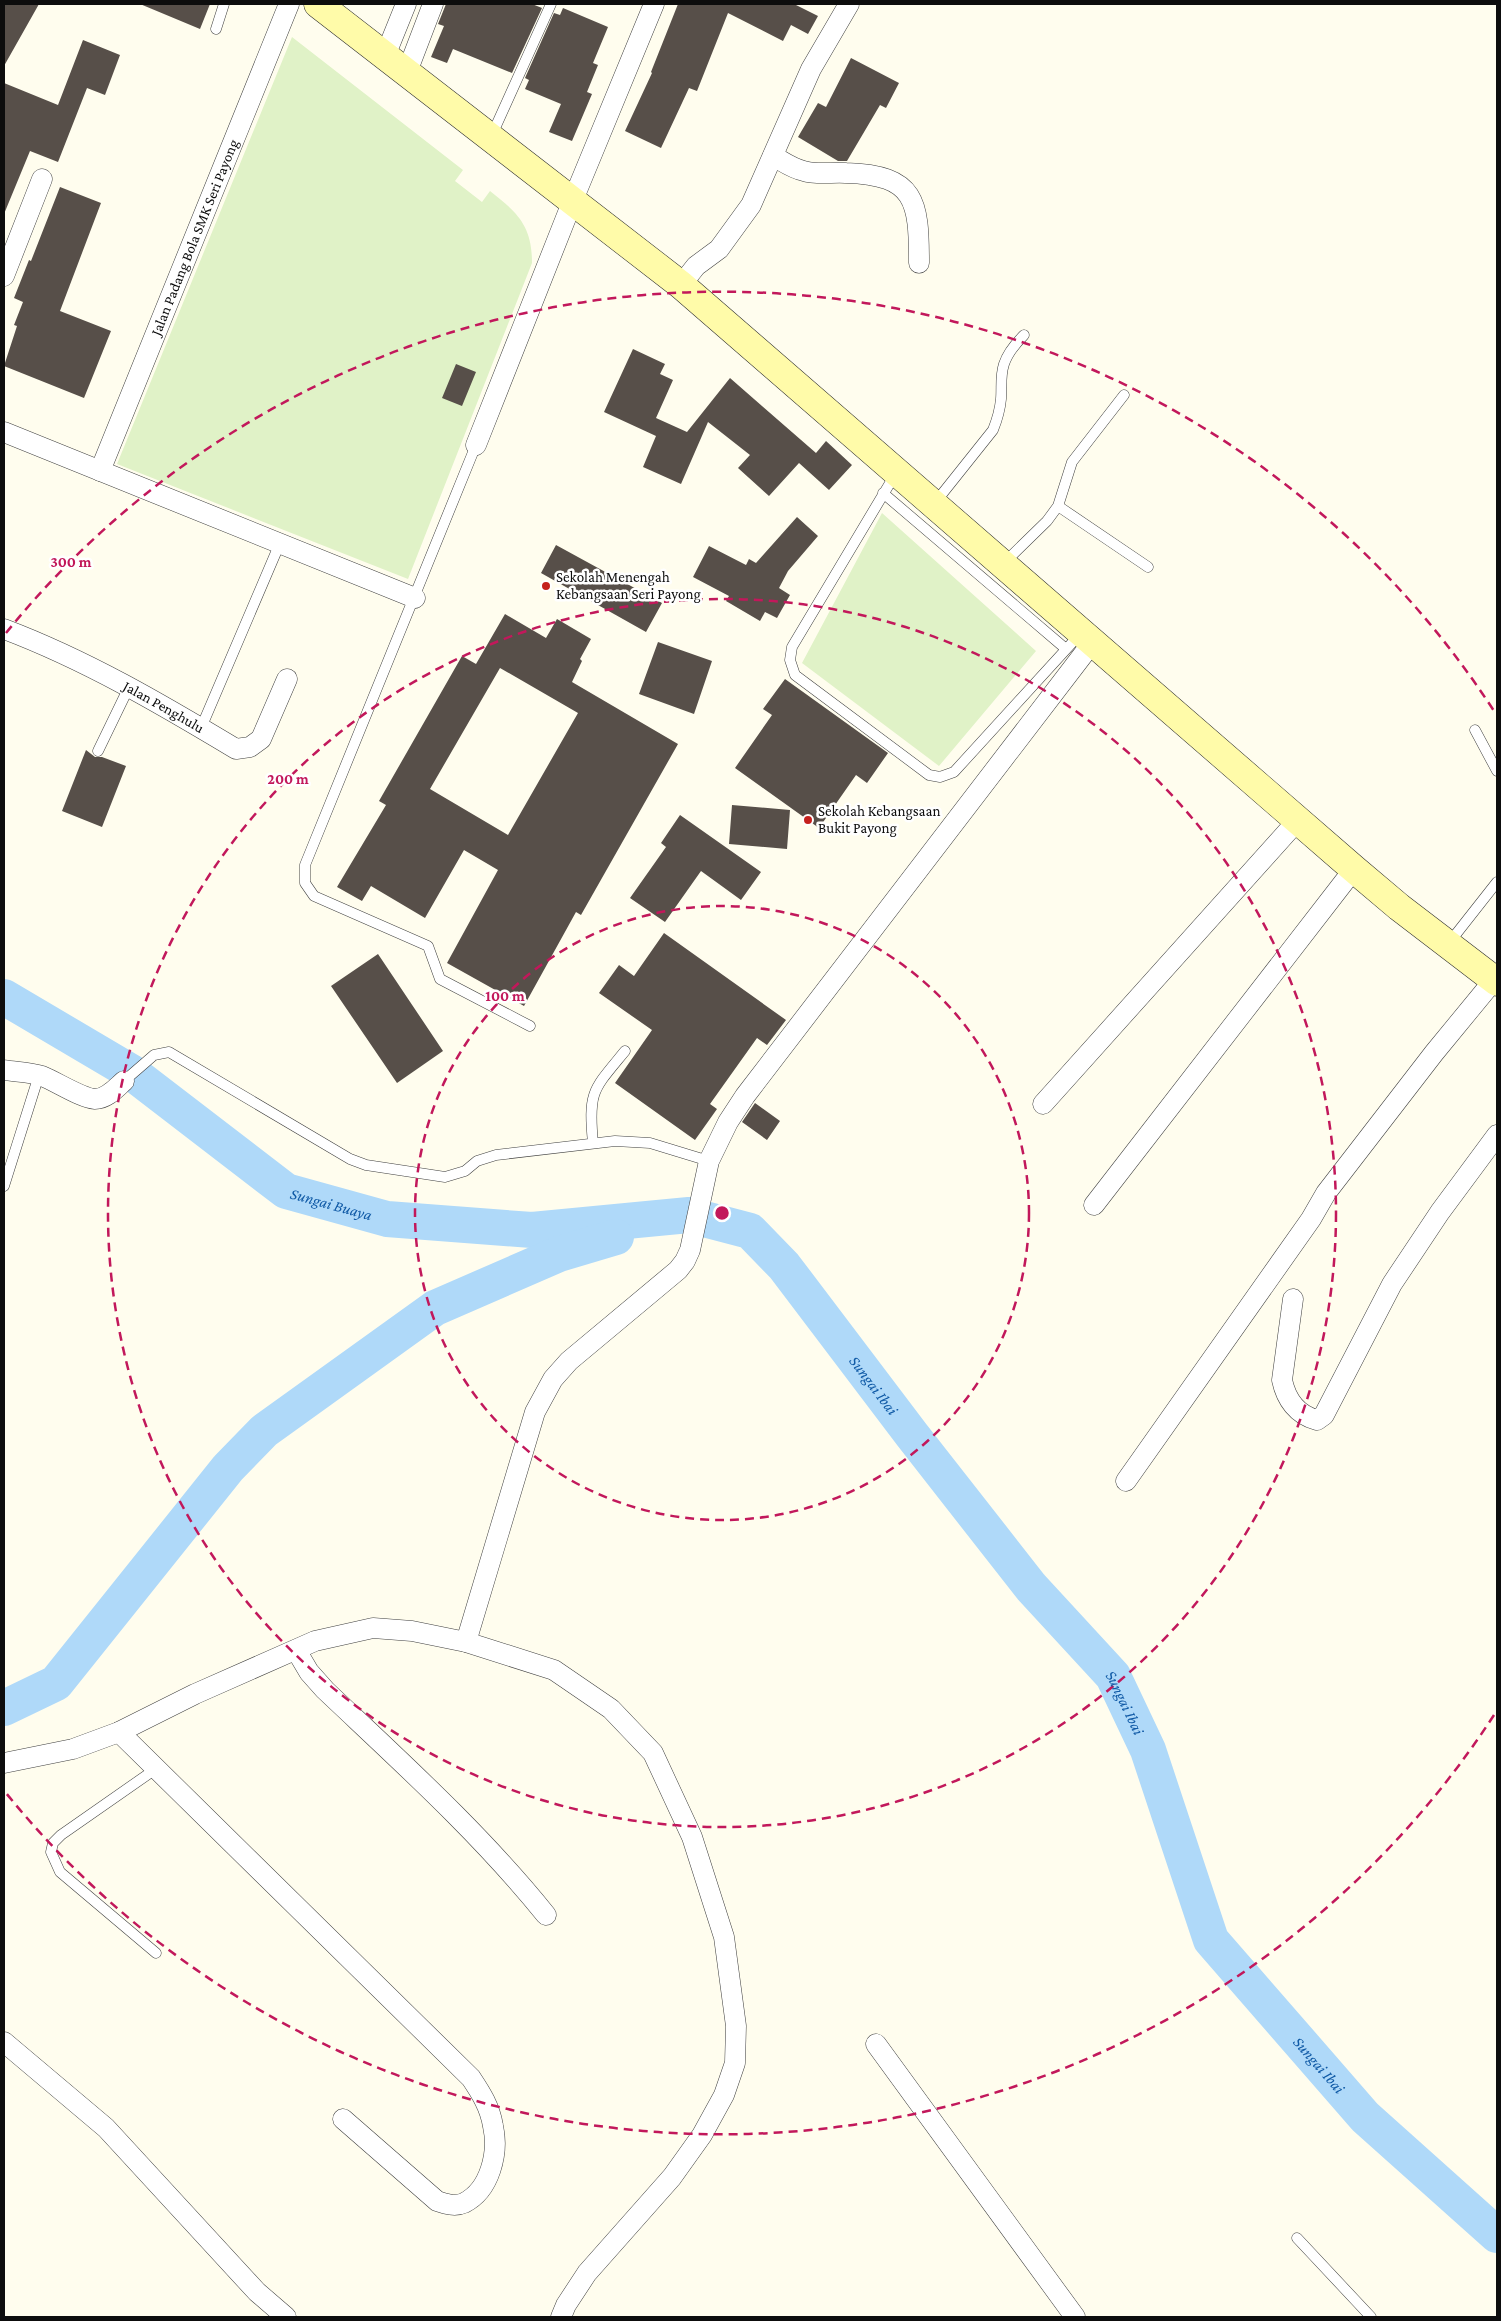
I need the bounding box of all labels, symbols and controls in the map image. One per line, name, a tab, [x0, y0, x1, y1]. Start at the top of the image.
street label: Jalan Padang Bola SMK Seri Payong	[147, 137, 242, 340]
text: 300 m	[50, 554, 92, 570]
place label: Sekolah Menengah Kebangsaan Seri Payong	[556, 569, 701, 603]
marker: Sekolah Menengah Kebangsaan Seri Payong	[540, 580, 552, 592]
street label: Jalan Penghulu	[118, 677, 207, 736]
text: 200 m	[267, 771, 309, 787]
place label: Sekolah Kebangsaan Bukit Payong	[818, 803, 941, 837]
marker: Sekolah Kebangsaan Bukit Payong	[802, 814, 814, 826]
text: 100 m	[485, 988, 525, 1004]
water label: Sungai Buaya	[289, 1185, 374, 1224]
centre of rings	[713, 1204, 731, 1222]
water label: Sungai Ibai	[846, 1353, 902, 1419]
water label: Sungai Ibai	[1103, 1667, 1148, 1738]
water label: Sungai Ibai	[1290, 2033, 1349, 2097]

